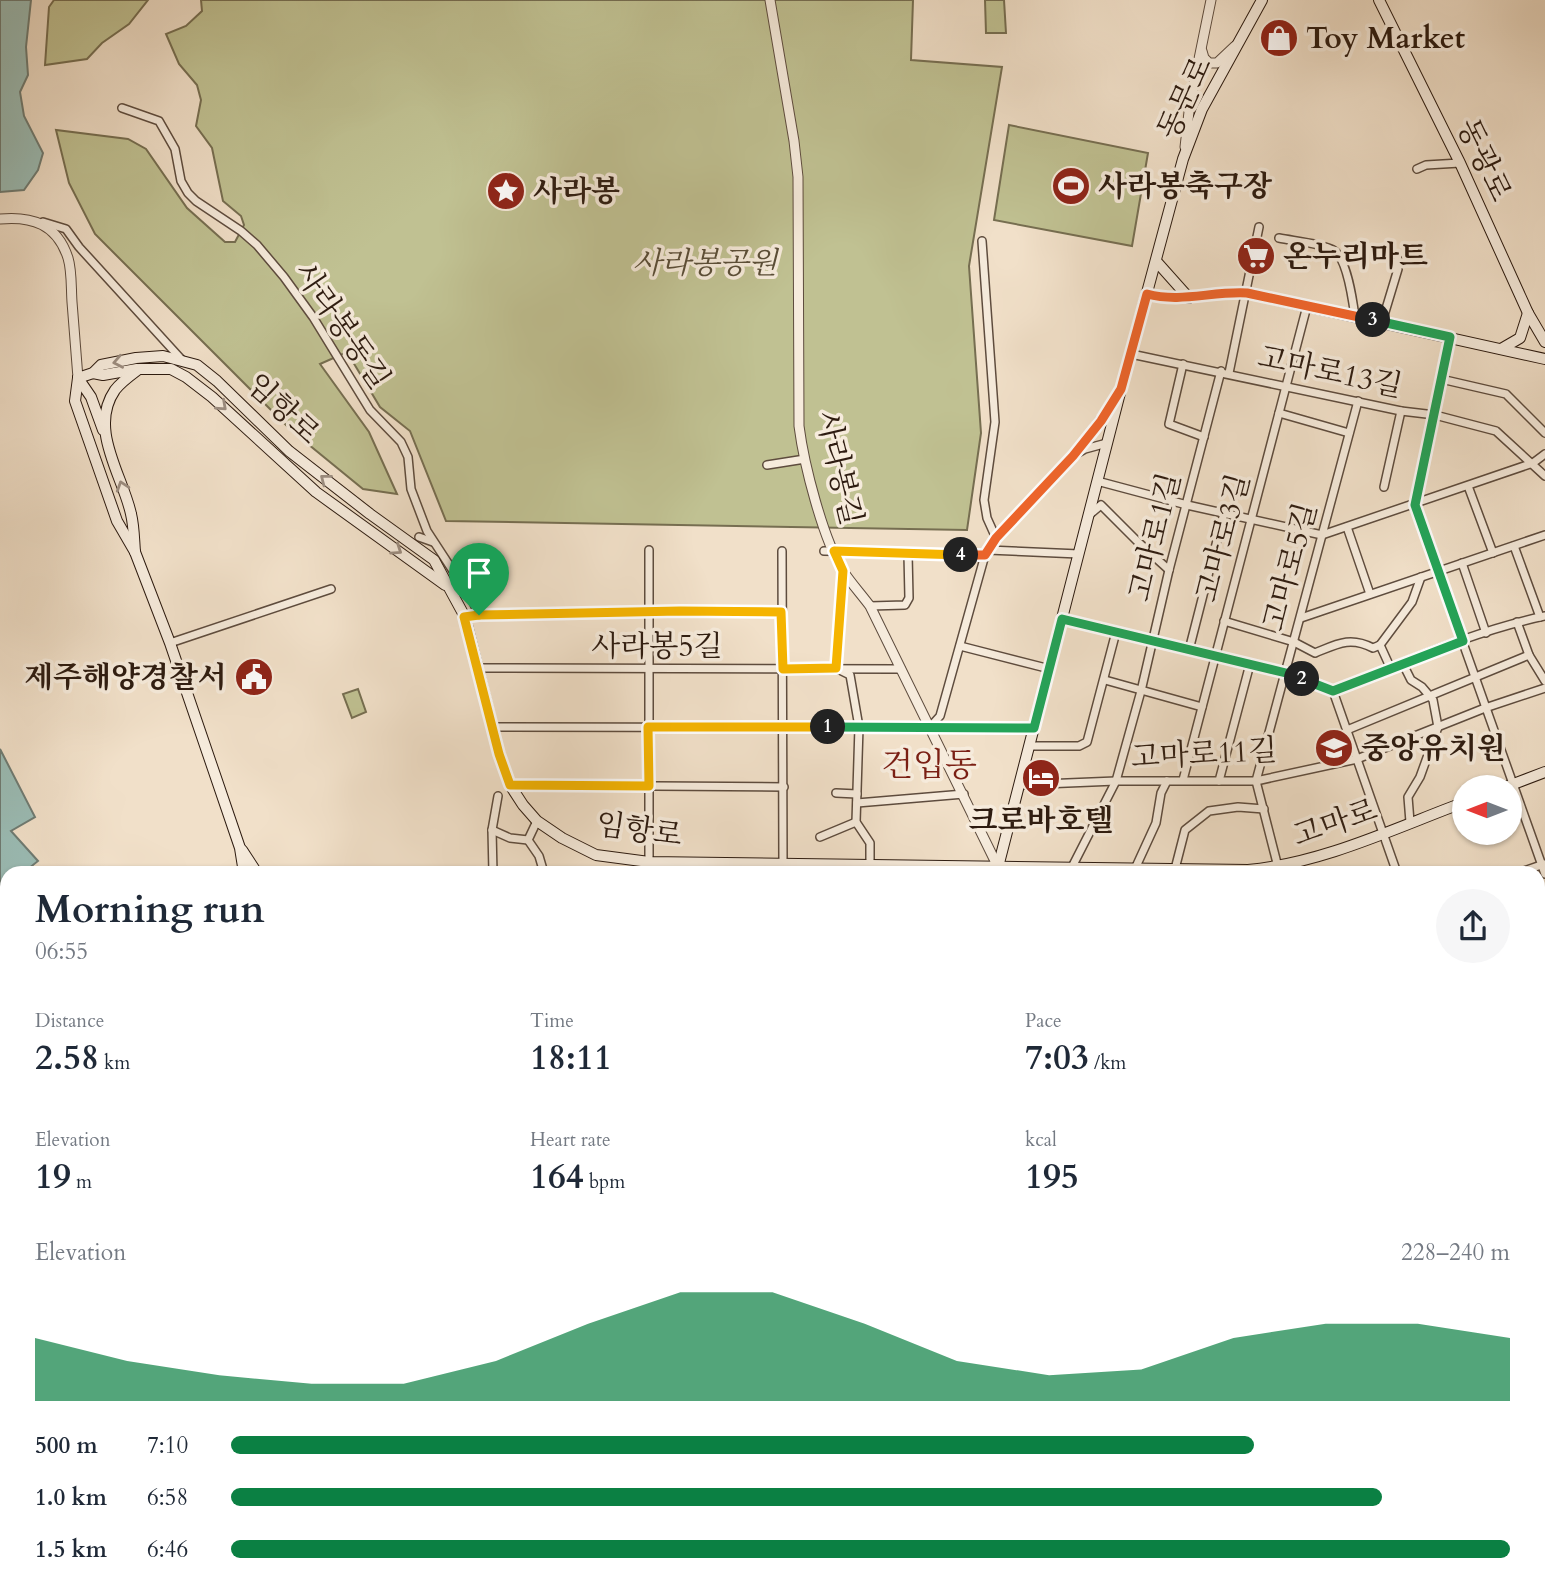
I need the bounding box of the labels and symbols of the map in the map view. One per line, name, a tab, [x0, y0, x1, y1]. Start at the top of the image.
shop icon: Toy Market	[1258, 17, 1300, 59]
place label: Toy Market	[1306, 18, 1466, 59]
street label: 동문로	[1148, 50, 1222, 146]
street label: 동광로	[1447, 112, 1521, 208]
sports icon: 사라봉축구장	[1050, 165, 1092, 207]
place label: 사라봉축구장	[1098, 166, 1272, 207]
place icon: 사라봉	[485, 170, 527, 212]
place label: 사라봉	[533, 171, 620, 212]
supermarket icon: 온누리마트	[1235, 235, 1277, 277]
place label: 온누리마트	[1283, 236, 1428, 277]
park label: 사라봉공원	[633, 243, 779, 284]
street label: 사라봉동길	[284, 254, 400, 398]
pin: 3	[1356, 302, 1390, 338]
street label: 고마로13길	[1254, 337, 1406, 407]
one-way arrow	[112, 353, 124, 368]
street label: 임항로	[237, 364, 329, 454]
one-way arrow	[214, 398, 227, 410]
street label: 사라봉길	[806, 407, 872, 529]
street label: 고마로1길	[1119, 468, 1191, 606]
street label: 고마로3길	[1186, 469, 1260, 607]
one-way arrow	[320, 475, 332, 488]
one-way arrow	[115, 480, 130, 492]
street label: 고마로5길	[1253, 498, 1327, 636]
pin: 4	[944, 538, 978, 572]
one-way arrow	[389, 542, 402, 555]
pin	[449, 543, 509, 615]
street label: 사라봉5길	[591, 626, 723, 667]
public building icon: 제주해양경찰서	[233, 656, 275, 698]
place label: 제주해양경찰서	[24, 657, 227, 698]
pin: 2	[1284, 662, 1320, 696]
pin: 1	[810, 710, 846, 744]
school or university icon: 중앙유치원	[1313, 727, 1355, 769]
place label: 중앙유치원	[1361, 728, 1506, 769]
street label: 고마로11길	[1130, 730, 1278, 778]
district label: 건입동	[881, 743, 977, 788]
hotel icon: 크로바호텔	[1020, 757, 1062, 799]
north arrow	[1452, 775, 1522, 845]
street label: 고마로	[1287, 789, 1383, 857]
place label: 크로바호텔	[969, 800, 1113, 841]
street label: 임항로	[593, 804, 685, 856]

